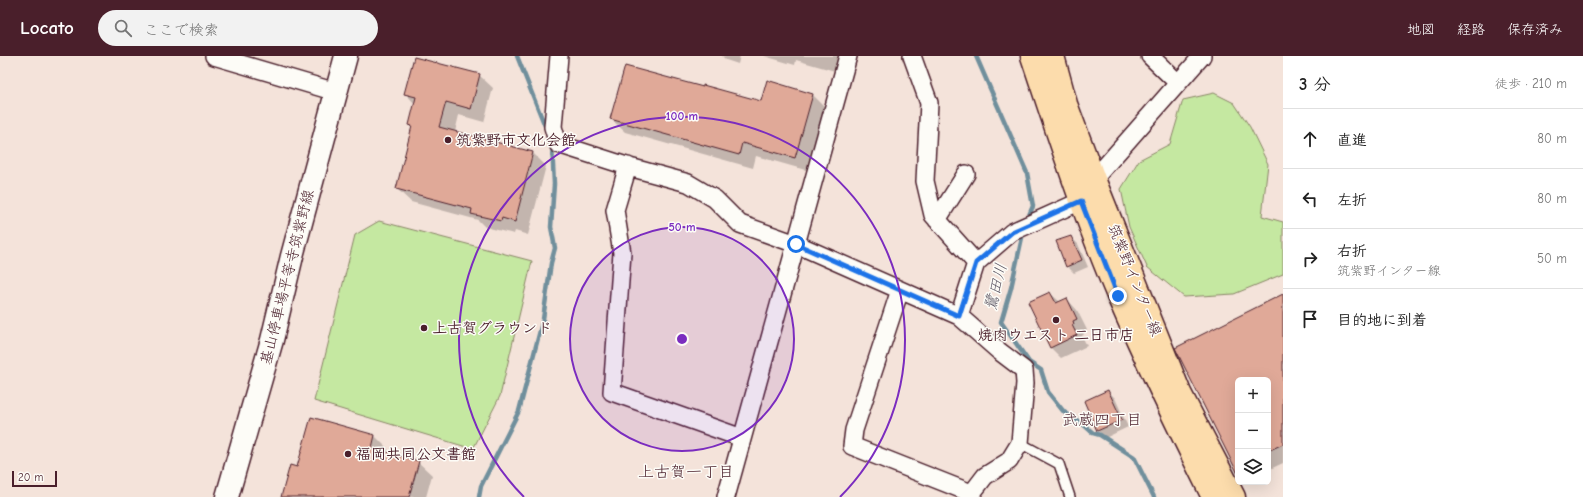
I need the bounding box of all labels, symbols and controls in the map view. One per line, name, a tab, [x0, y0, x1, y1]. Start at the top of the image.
search box	[98, 10, 378, 46]
text: Locato	[20, 17, 74, 39]
icon: search	[112, 17, 134, 39]
text: ここで検索	[144, 21, 219, 39]
text: 地図	[1407, 21, 1435, 38]
text: 経路	[1457, 21, 1485, 38]
text: 保存済み	[1507, 21, 1563, 38]
text: 3 分	[1299, 75, 1330, 94]
text: 徒歩 · 210 m	[1495, 76, 1567, 91]
text: 100 m	[666, 109, 698, 123]
icon: ahead	[1299, 128, 1321, 150]
place label: 筑紫野市文化会館	[456, 131, 576, 149]
text: 直進	[1337, 131, 1367, 149]
text: 80 m	[1537, 131, 1567, 146]
marker: 筑紫野市文化会館	[443, 135, 453, 145]
street label: 基山停車場平等寺筑紫野線	[256, 187, 318, 367]
icon: left	[1299, 188, 1321, 210]
text: 左折	[1337, 191, 1367, 209]
text: 80 m	[1537, 191, 1567, 206]
text: 50 m	[668, 220, 696, 234]
street label: 筑紫野インター線	[1104, 221, 1166, 339]
route start	[787, 235, 805, 253]
text: 右折	[1337, 242, 1367, 260]
icon: right	[1299, 248, 1321, 270]
text: 50 m	[1537, 251, 1567, 266]
water label: 鷺田川	[981, 262, 1011, 312]
text: 筑紫野インター線	[1337, 263, 1440, 278]
route end	[1109, 287, 1127, 305]
icon: arrive	[1299, 308, 1321, 330]
text: 目的地に到着	[1337, 311, 1427, 329]
marker: 焼肉ウエスト 二日市店	[1051, 315, 1061, 325]
place label: 上古賀グラウンド	[432, 319, 552, 337]
marker: 上古賀グラウンド	[419, 323, 429, 333]
place label: 焼肉ウエスト 二日市店	[978, 326, 1134, 344]
centre of rings	[675, 332, 689, 346]
map controls	[1235, 377, 1271, 485]
button: +	[1235, 377, 1271, 413]
district label: 武蔵四丁目	[1062, 411, 1142, 429]
button: −	[1235, 413, 1271, 449]
place label: 福岡共同公文書館	[356, 445, 476, 463]
marker: 福岡共同公文書館	[343, 449, 353, 459]
button: layers	[1235, 449, 1271, 485]
district label: 上古賀一丁目	[638, 463, 734, 481]
scale bar	[12, 469, 57, 488]
text: 20 m	[18, 471, 43, 484]

